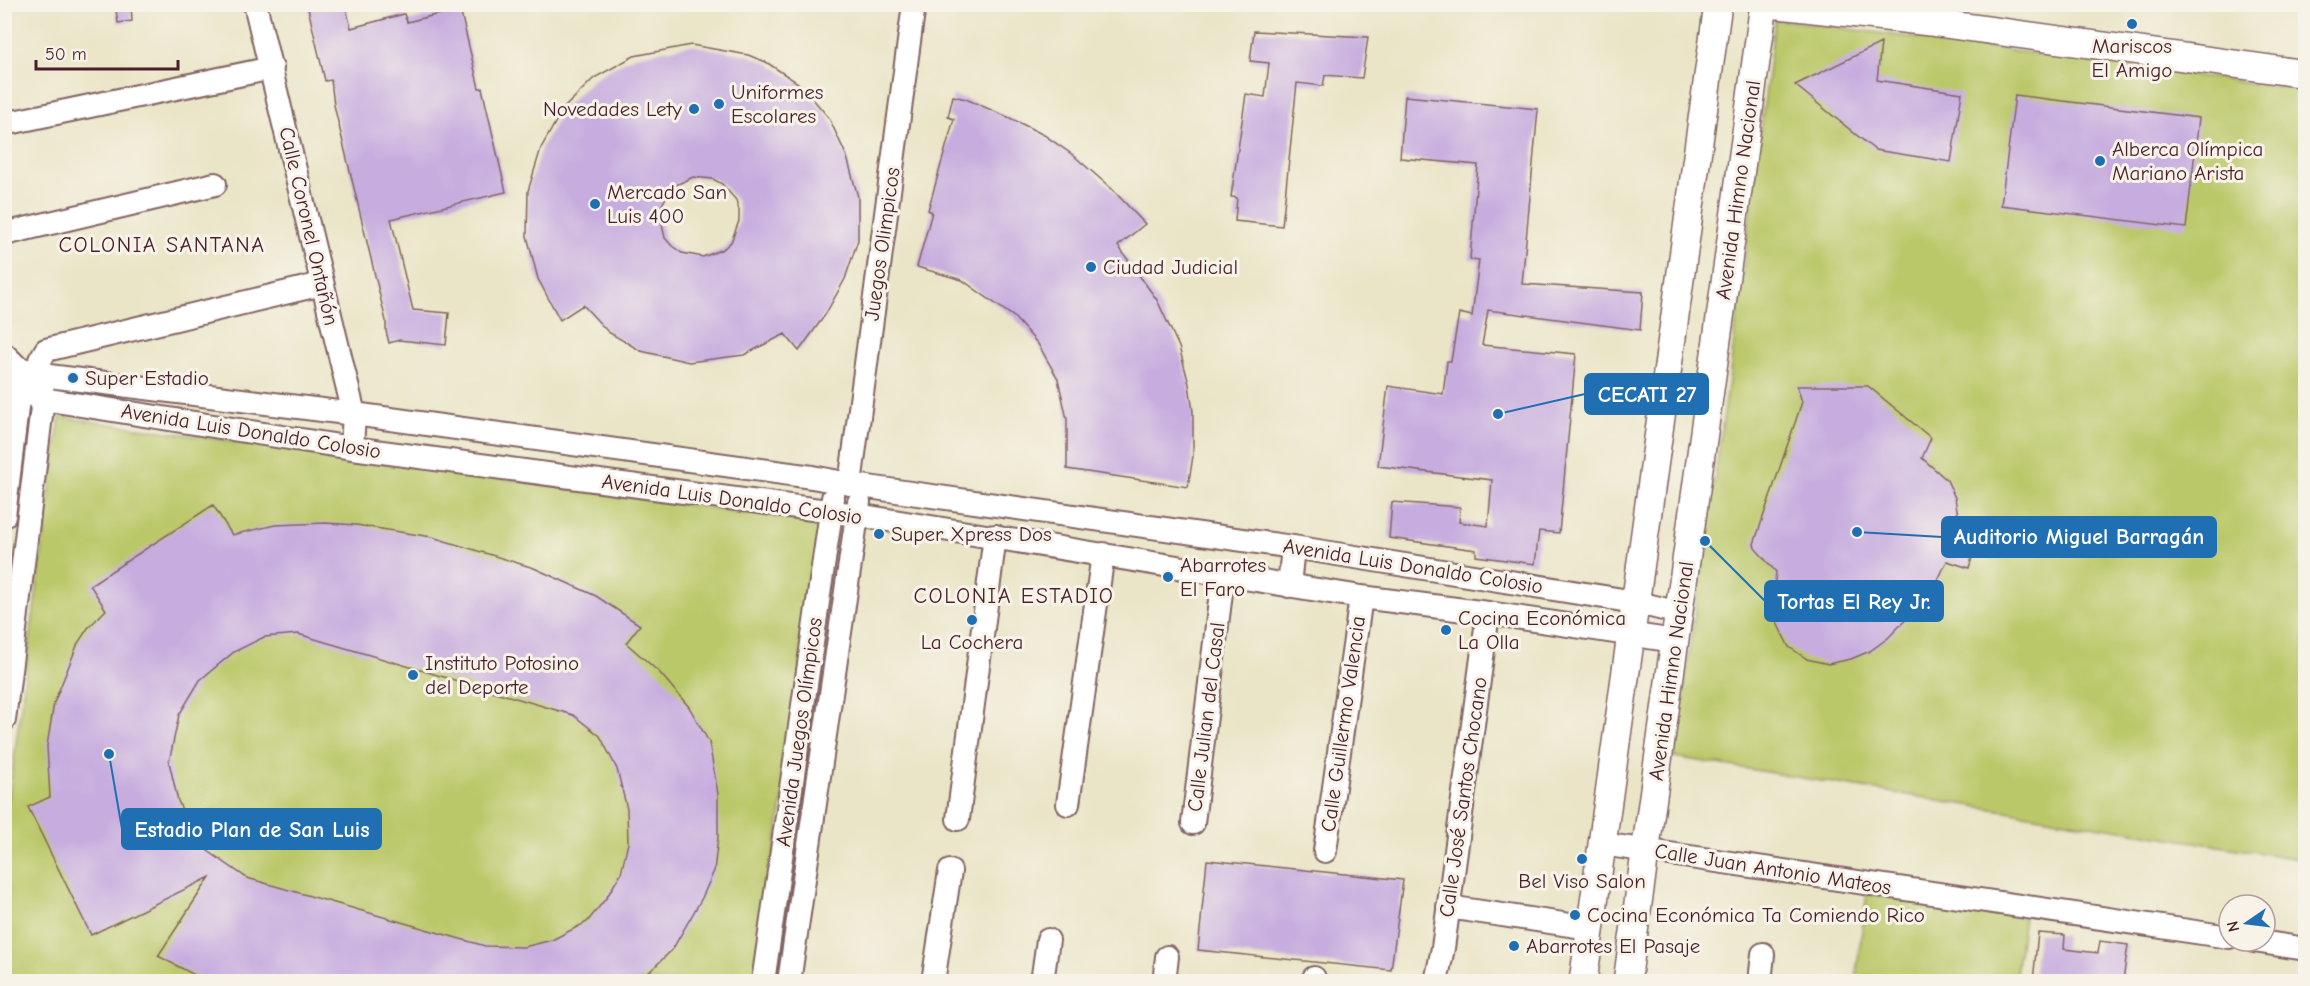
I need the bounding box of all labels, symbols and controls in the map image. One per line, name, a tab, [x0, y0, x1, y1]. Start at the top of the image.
marker: Mariscos El Amigo	[2125, 17, 2139, 31]
scale bar	[36, 33, 178, 71]
place label: Mariscos El Amigo	[2092, 34, 2172, 82]
text: 50 m	[45, 44, 87, 65]
street label: Avenida Himno Nacional	[1711, 79, 1765, 301]
place label: Uniformes Escolares	[731, 80, 823, 128]
place label: Novedades Lety	[543, 97, 683, 121]
marker: Uniformes Escolares	[712, 97, 726, 111]
marker: Novedades Lety	[687, 102, 701, 116]
street label: Calle Coronel Ontañón	[274, 124, 344, 328]
place label: Alberca Olímpica Mariano Arista	[2112, 137, 2263, 185]
marker: Alberca Olímpica Mariano Arista	[2093, 154, 2107, 168]
street label: Juegos Olimpicos	[859, 166, 905, 322]
place label: Mercado San Luis 400	[607, 180, 727, 228]
marker: Mercado San Luis 400	[588, 197, 602, 211]
district label: COLONIA SANTANA	[59, 232, 265, 258]
place label: Ciudad Judicial	[1103, 255, 1238, 279]
marker: Ciudad Judicial	[1084, 260, 1098, 274]
place label: Super Estadio	[85, 366, 209, 390]
marker: Super Estadio	[66, 371, 80, 385]
callout: CECATI 27	[1585, 374, 1708, 414]
text: CECATI 27	[1598, 382, 1696, 408]
street label: Avenida Luis Donaldo Colosio	[119, 399, 383, 463]
street label: Avenida Luis Donaldo Colosio	[600, 469, 864, 529]
callout: Auditorio Miguel Barragán	[1942, 517, 2216, 557]
place label: Super Xpress Dos	[891, 522, 1052, 546]
text: Auditorio Miguel Barragán	[1954, 524, 2204, 550]
marker: Super Xpress Dos	[872, 527, 886, 541]
street label: Avenida Luis Donaldo Colosio	[1281, 534, 1545, 598]
place label: Abarrotes El Faro	[1180, 553, 1266, 601]
street label: Avenida Himno Nacional	[1644, 560, 1698, 782]
marker: Abarrotes El Faro	[1161, 570, 1175, 584]
callout: Tortas El Rey Jr.	[1765, 581, 1943, 621]
district label: COLONIA ESTADIO	[914, 583, 1114, 609]
text: Tortas El Rey Jr.	[1777, 589, 1931, 615]
place label: Cocina Económica La Olla	[1458, 606, 1626, 654]
marker: La Cochera	[965, 613, 979, 627]
street label: Calle Guillermo Valencia	[1316, 614, 1370, 834]
street label: Avenida Juegos Olímpicos	[771, 616, 827, 848]
street label: Calle Julian del Casal	[1182, 621, 1230, 813]
marker: Cocina Económica La Olla	[1439, 623, 1453, 637]
place label: La Cochera	[921, 630, 1023, 654]
place label: Instituto Potosino del Deporte	[425, 651, 579, 699]
marker: Instituto Potosino del Deporte	[406, 668, 420, 682]
street label: Calle José Santos Chocano	[1434, 675, 1492, 919]
callout: Estadio Plan de San Luis	[122, 809, 381, 849]
text: Estadio Plan de San Luis	[134, 817, 370, 843]
street label: Calle Juan Antonio Mateos	[1653, 838, 1893, 900]
marker: Bel Viso Salon	[1575, 852, 1589, 866]
place label: Bel Viso Salon	[1518, 869, 1646, 893]
north arrow	[2217, 893, 2277, 953]
place label: Cocina Económica Ta Comiendo Rico	[1587, 903, 1925, 927]
marker: Cocina Económica Ta Comiendo Rico	[1568, 908, 1582, 922]
text: N	[2223, 919, 2243, 934]
place label: Abarrotes El Pasaje	[1526, 934, 1700, 958]
marker: Abarrotes El Pasaje	[1507, 939, 1521, 953]

